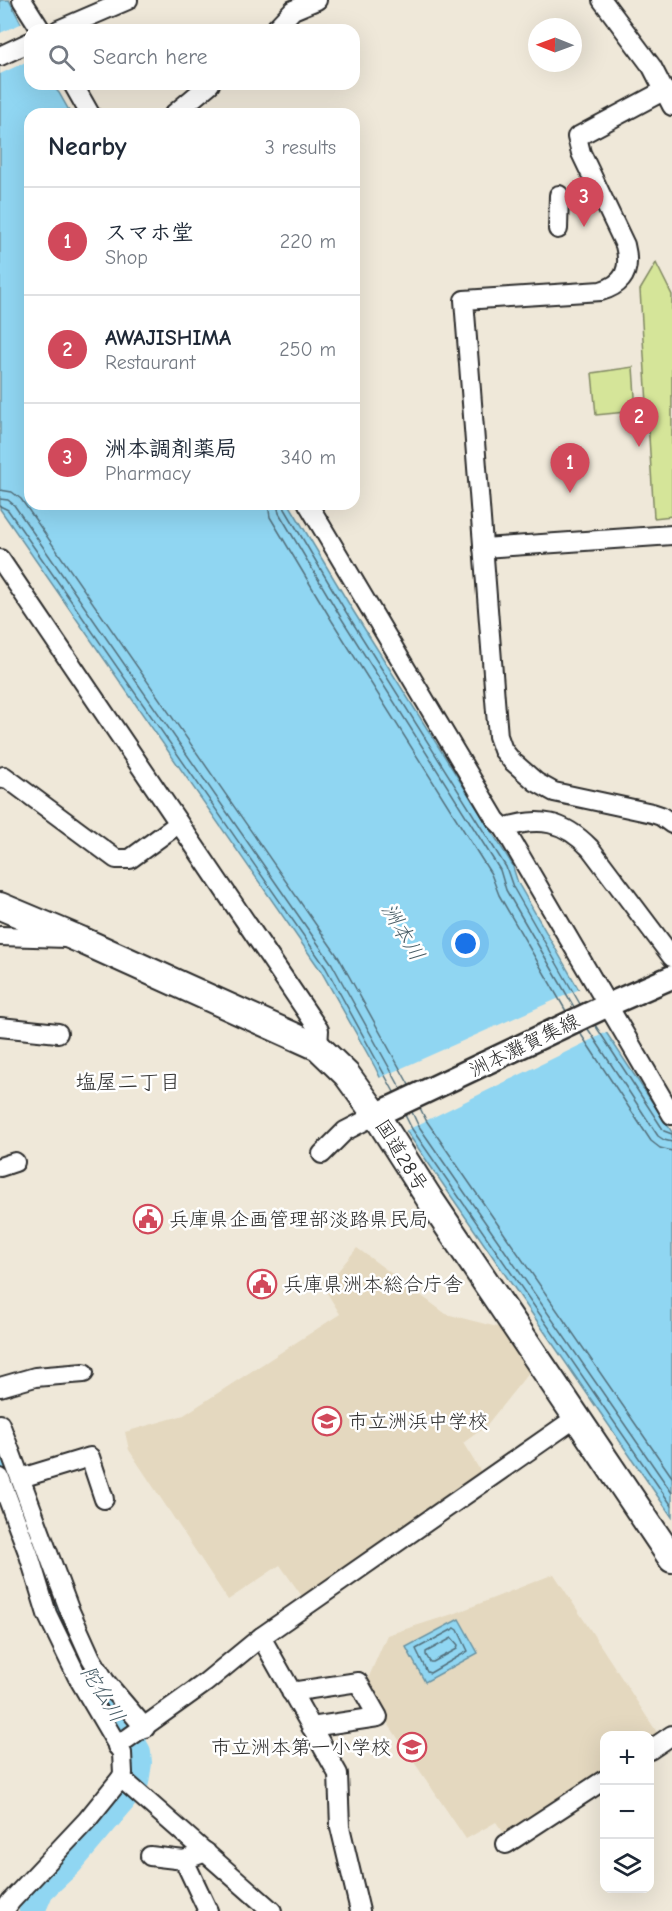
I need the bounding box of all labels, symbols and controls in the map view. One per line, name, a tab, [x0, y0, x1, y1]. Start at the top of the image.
north arrow	[528, 18, 582, 72]
search box	[24, 24, 360, 90]
icon: search	[45, 41, 78, 74]
text: Search here	[93, 44, 208, 70]
text: Nearby	[48, 132, 127, 162]
text: 3 results	[265, 136, 336, 159]
pin: 3	[564, 178, 604, 227]
text: スマホ堂	[105, 220, 193, 246]
text: 1	[64, 230, 71, 253]
text: 220 m	[280, 230, 336, 253]
text: Shop	[105, 246, 148, 269]
text: AWAJISHIMA	[105, 325, 231, 351]
text: 2	[63, 338, 72, 361]
text: 250 m	[279, 338, 336, 361]
text: Restaurant	[105, 351, 195, 374]
pin: 2	[620, 398, 658, 447]
text: 洲本調剤薬局	[105, 436, 237, 462]
pin: 1	[550, 444, 590, 493]
text: 3	[63, 446, 72, 469]
text: 340 m	[281, 446, 336, 469]
text: Pharmacy	[105, 462, 191, 485]
water label: 洲本川	[376, 899, 430, 965]
your location	[451, 929, 480, 958]
street label: 洲本灘賀集線	[465, 1009, 583, 1082]
district label: 塩屋二丁目	[76, 1070, 181, 1094]
street label: 国道28号	[370, 1115, 433, 1196]
public building icon: 兵庫県企画管理部淡路県民局	[132, 1203, 164, 1235]
place label: 兵庫県企画管理部淡路県民局	[169, 1208, 429, 1231]
public building icon: 兵庫県洲本総合庁舎	[246, 1268, 278, 1300]
place label: 兵庫県洲本総合庁舎	[283, 1273, 463, 1296]
school or university icon: 市立洲浜中学校	[311, 1405, 343, 1437]
place label: 市立洲浜中学校	[348, 1410, 488, 1433]
water label: 陀仏川	[76, 1661, 130, 1727]
school or university icon: 市立洲本第一小学校	[396, 1731, 428, 1763]
map controls	[600, 1731, 654, 1893]
button: +	[600, 1731, 654, 1785]
place label: 市立洲本第一小学校	[211, 1736, 391, 1759]
button: −	[600, 1785, 654, 1839]
button: layers	[600, 1839, 654, 1893]

